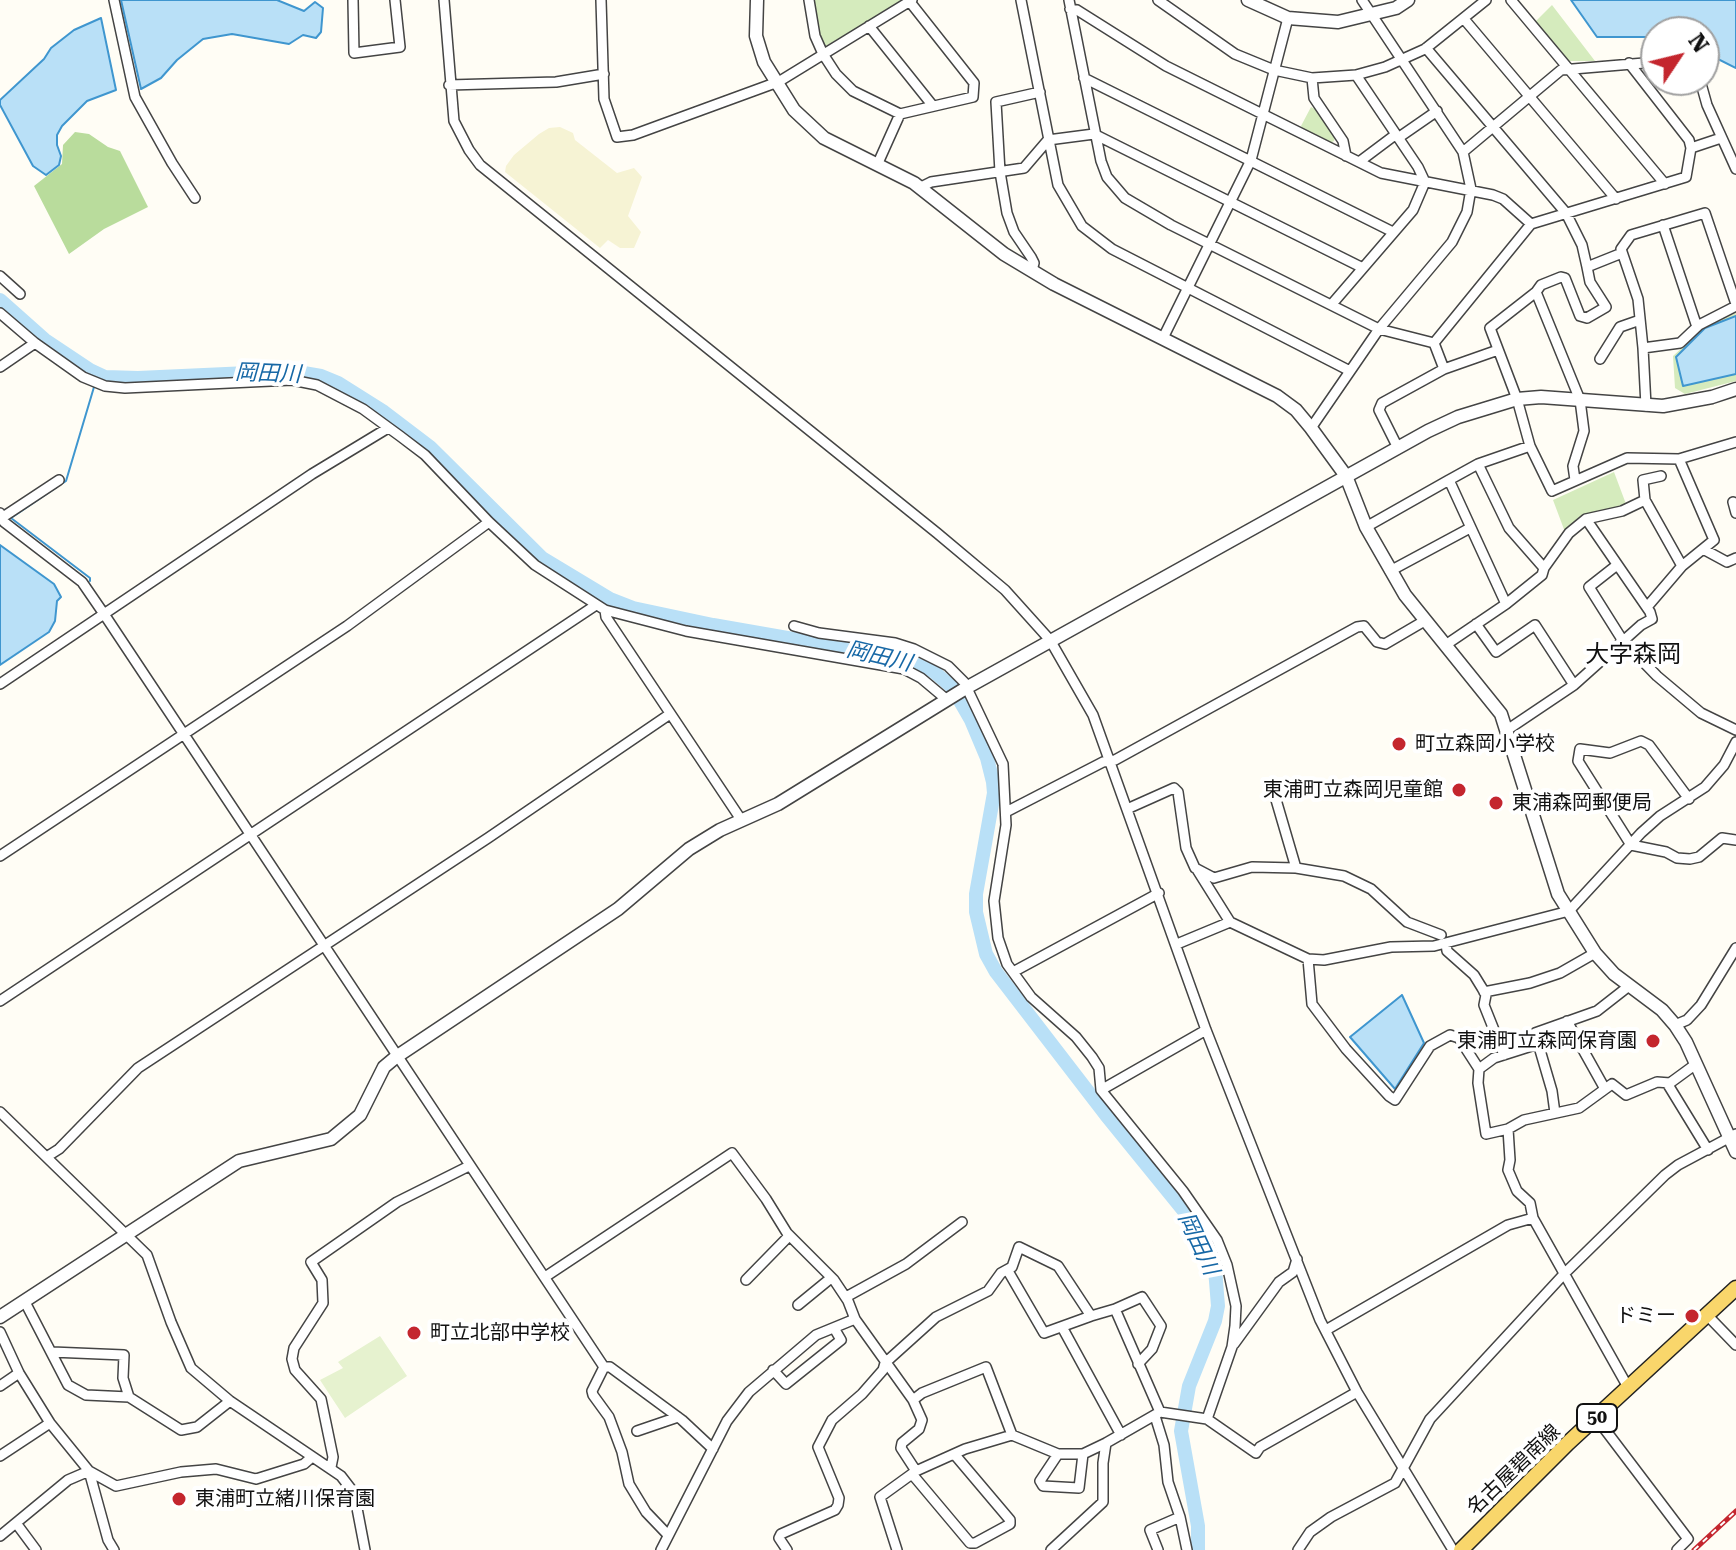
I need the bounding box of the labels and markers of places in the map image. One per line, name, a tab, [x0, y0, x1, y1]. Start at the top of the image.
place label: 町立森岡小学校	[1415, 732, 1555, 756]
marker: 町立森岡小学校	[1390, 735, 1408, 753]
place label: 東浦町立森岡児童館	[1263, 778, 1443, 802]
marker: 東浦町立森岡児童館	[1450, 781, 1468, 799]
place label: 東浦森岡郵便局	[1512, 791, 1652, 815]
marker: 東浦森岡郵便局	[1487, 794, 1505, 812]
place label: 東浦町立森岡保育園	[1457, 1029, 1637, 1053]
marker: 東浦町立森岡保育園	[1644, 1032, 1662, 1050]
place label: ドミー	[1616, 1304, 1676, 1328]
marker: ドミー	[1683, 1307, 1701, 1325]
place label: 町立北部中学校	[430, 1321, 570, 1345]
marker: 町立北部中学校	[405, 1324, 423, 1342]
place label: 東浦町立緒川保育園	[195, 1487, 375, 1511]
marker: 東浦町立緒川保育園	[170, 1490, 188, 1508]

